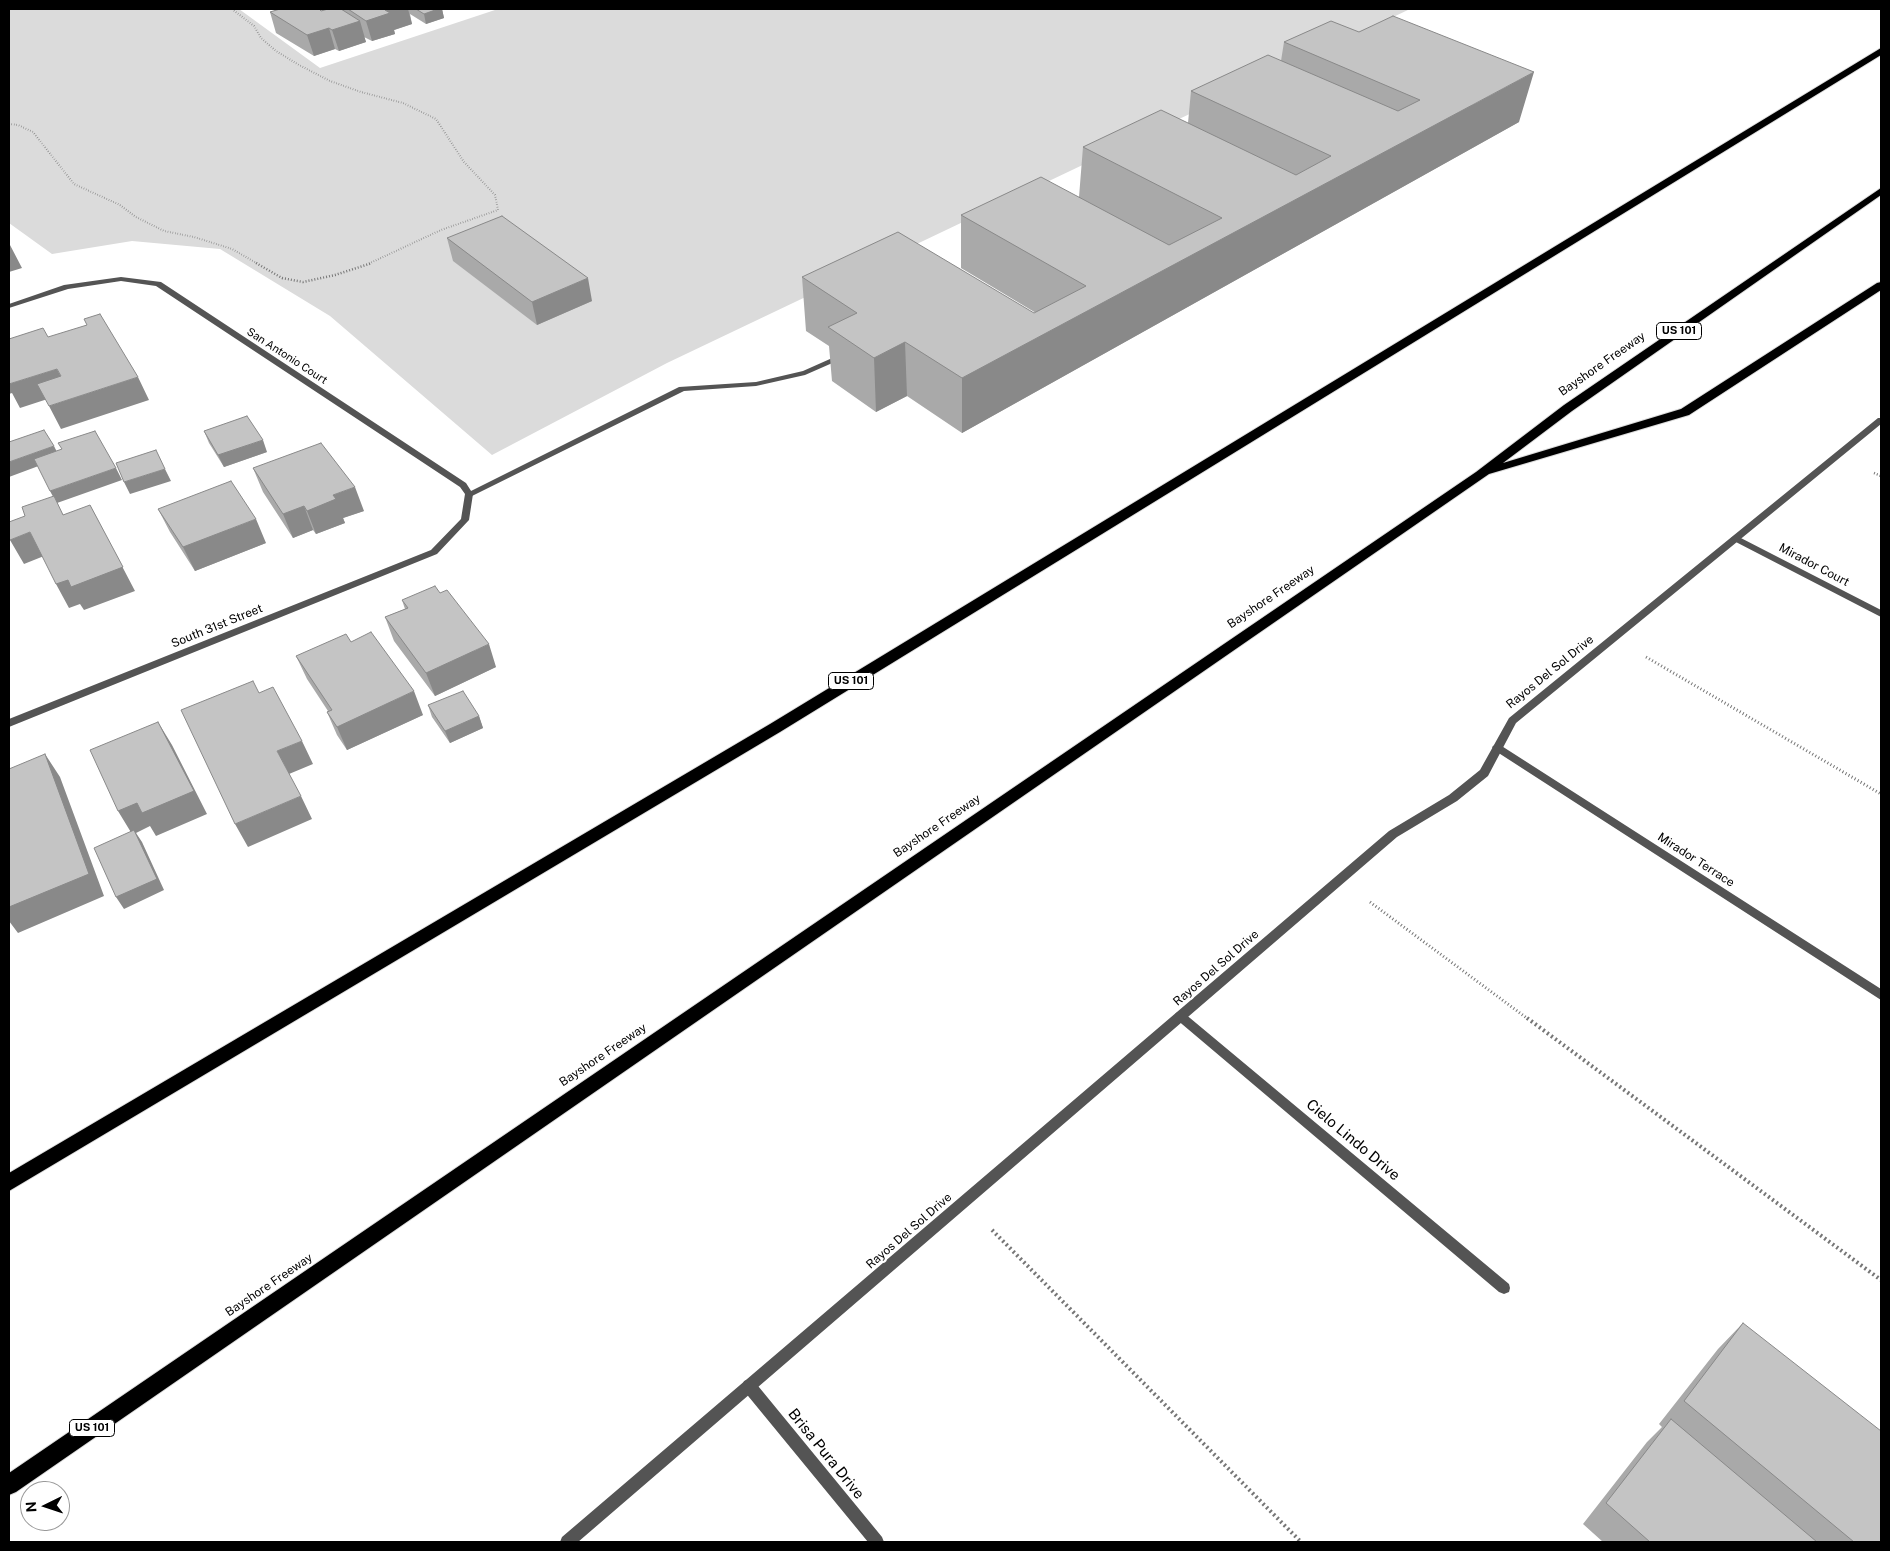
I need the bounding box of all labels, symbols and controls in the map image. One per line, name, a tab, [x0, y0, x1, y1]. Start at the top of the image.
road number: US 101	[1656, 322, 1702, 340]
street label: San Antonio Court	[244, 325, 330, 387]
street label: Bayshore Freeway	[1556, 329, 1648, 399]
street label: Mirador Court	[1776, 540, 1852, 590]
street label: Bayshore Freeway	[1225, 562, 1317, 632]
street label: South 31st Street	[169, 601, 265, 651]
street label: Rayos Del Sol Drive	[1503, 632, 1597, 712]
road number: US 101	[828, 672, 874, 689]
street label: Bayshore Freeway	[891, 791, 983, 861]
street label: Mirador Terrace	[1655, 830, 1737, 890]
street label: Rayos Del Sol Drive	[1170, 927, 1262, 1009]
street label: Bayshore Freeway	[557, 1020, 649, 1090]
street label: Cielo Lindo Drive	[1302, 1096, 1404, 1184]
street label: Rayos Del Sol Drive	[863, 1190, 955, 1272]
street label: Bayshore Freeway	[223, 1250, 315, 1320]
street label: Brisa Pura Drive	[784, 1405, 868, 1503]
road number: US 101	[70, 1420, 114, 1436]
north arrow	[20, 1481, 70, 1531]
text: N	[23, 1501, 39, 1513]

